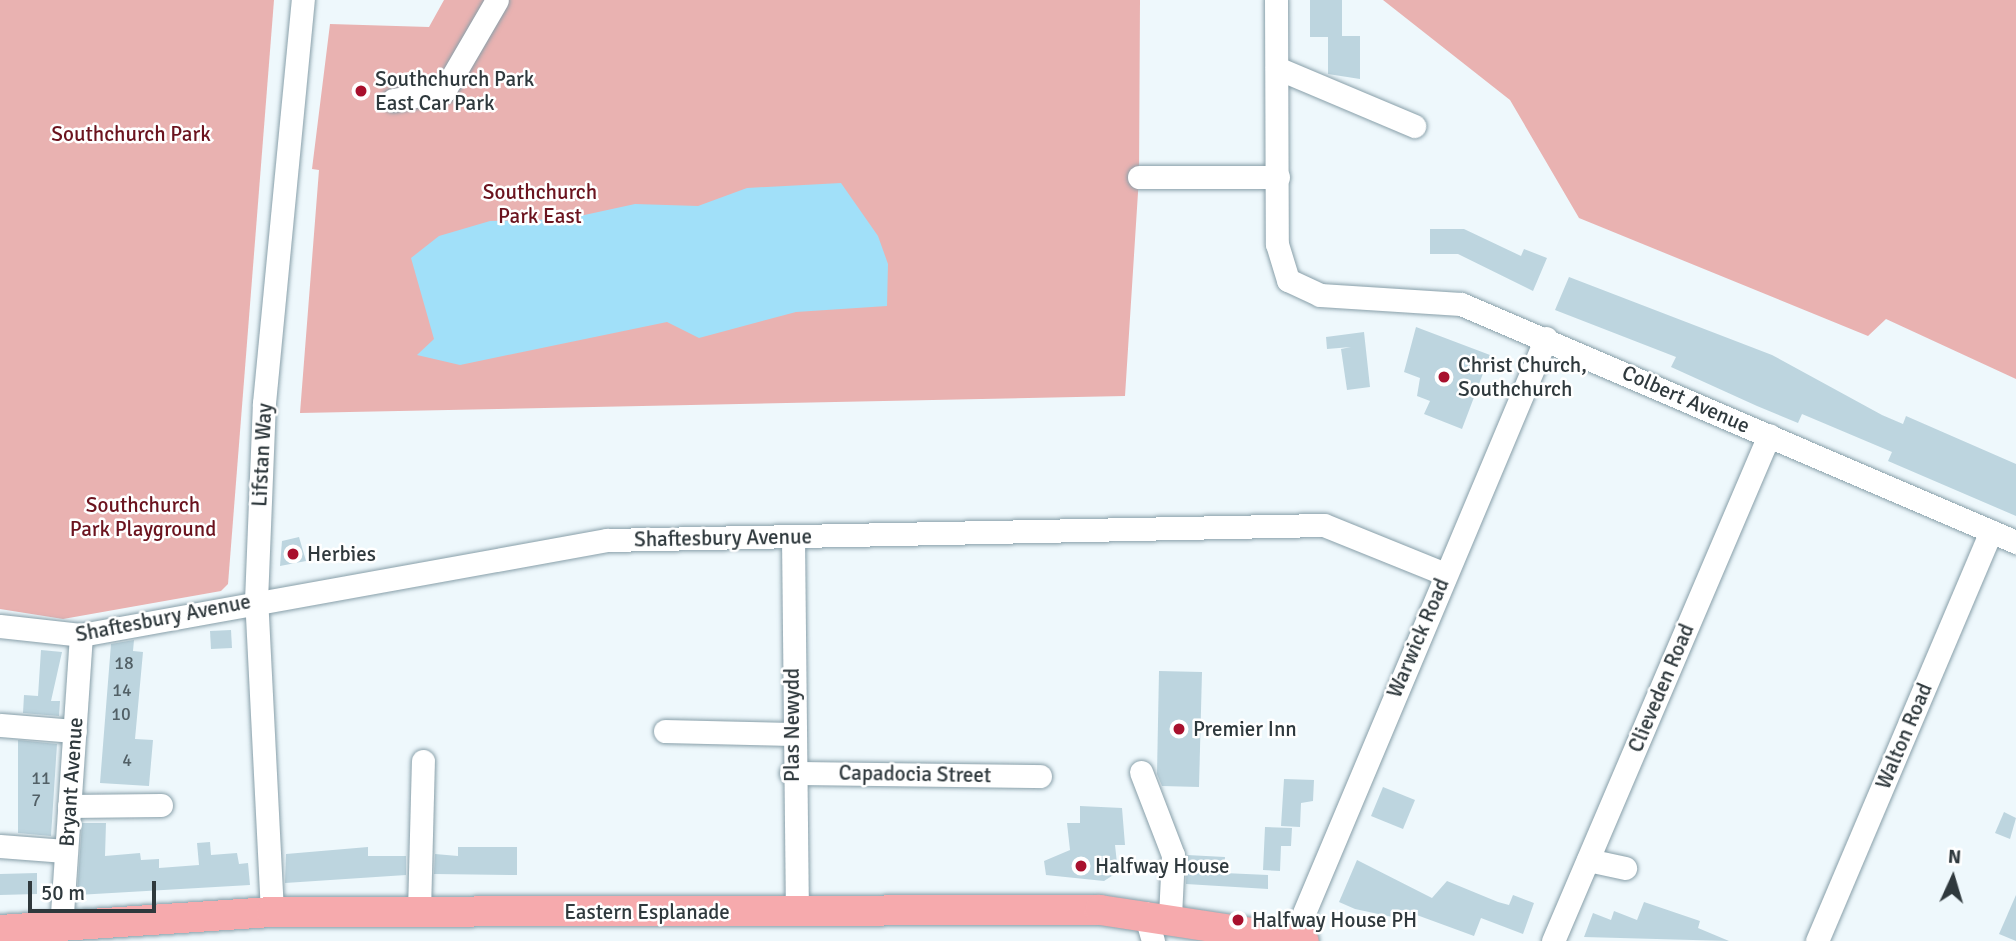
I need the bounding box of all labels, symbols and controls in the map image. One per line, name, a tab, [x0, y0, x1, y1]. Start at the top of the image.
place label: Southchurch Park East Car Park	[375, 66, 534, 116]
marker: Southchurch Park East Car Park	[353, 83, 369, 99]
park label: Southchurch Park	[51, 121, 211, 147]
park label: Southchurch Park East	[483, 179, 597, 229]
place label: Christ Church, Southchurch	[1458, 352, 1587, 402]
street label: Colbert Avenue	[1618, 360, 1754, 438]
marker: Christ Church, Southchurch	[1436, 369, 1452, 385]
street label: Lifstan Way	[247, 403, 277, 507]
park label: Southchurch Park Playground	[70, 492, 216, 542]
street label: Shaftesbury Avenue	[634, 524, 812, 552]
place label: Herbies	[307, 541, 376, 567]
marker: Herbies	[285, 546, 301, 562]
street label: Warwick Road	[1382, 575, 1454, 701]
street label: Shaftesbury Avenue	[73, 589, 253, 647]
street label: Clieveden Road	[1623, 620, 1699, 756]
house number: 18	[114, 652, 134, 674]
street label: Plas Newydd	[779, 668, 805, 782]
house number: 14	[112, 679, 132, 701]
street label: Walton Road	[1870, 679, 1938, 793]
house number: 10	[111, 703, 131, 725]
street label: Bryant Avenue	[54, 716, 88, 848]
place label: Premier Inn	[1193, 716, 1297, 742]
marker: Premier Inn	[1171, 721, 1187, 737]
house number: 4	[122, 749, 132, 771]
street label: Capadocia Street	[838, 760, 992, 788]
house number: 11	[31, 767, 51, 789]
house number: 7	[31, 789, 41, 811]
north arrow	[1918, 843, 1988, 913]
text: N	[1947, 845, 1962, 869]
place label: Halfway House	[1095, 853, 1230, 879]
marker: Halfway House	[1073, 858, 1089, 874]
scale bar	[32, 867, 159, 911]
text: 50 m	[41, 880, 85, 906]
street label: Eastern Esplanade	[564, 899, 730, 925]
place label: Halfway House PH	[1252, 907, 1417, 933]
marker: Halfway House PH	[1230, 912, 1246, 928]

